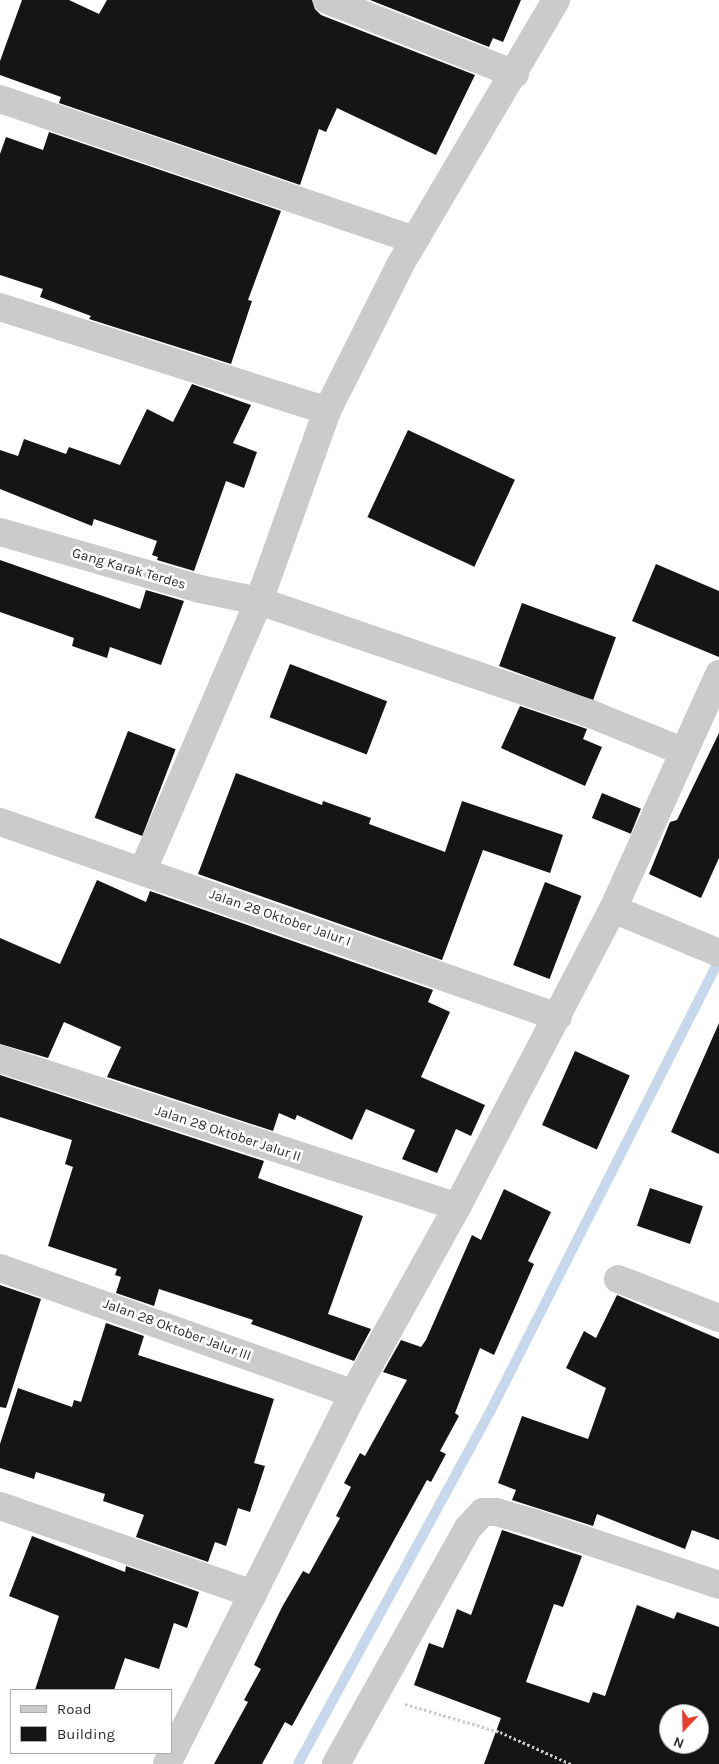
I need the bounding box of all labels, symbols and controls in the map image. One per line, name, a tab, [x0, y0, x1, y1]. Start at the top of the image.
street label: Gang Karak Terdes	[70, 545, 188, 593]
street label: Jalan 28 Oktober Jalur I	[207, 886, 353, 950]
street label: Jalan 28 Oktober Jalur II	[153, 1102, 303, 1166]
street label: Jalan 28 Oktober Jalur III	[101, 1295, 253, 1365]
legend	[10, 1689, 172, 1754]
text: Road	[57, 1700, 92, 1718]
north arrow	[659, 1704, 709, 1754]
text: Building	[57, 1725, 115, 1743]
text: N	[671, 1733, 687, 1752]

